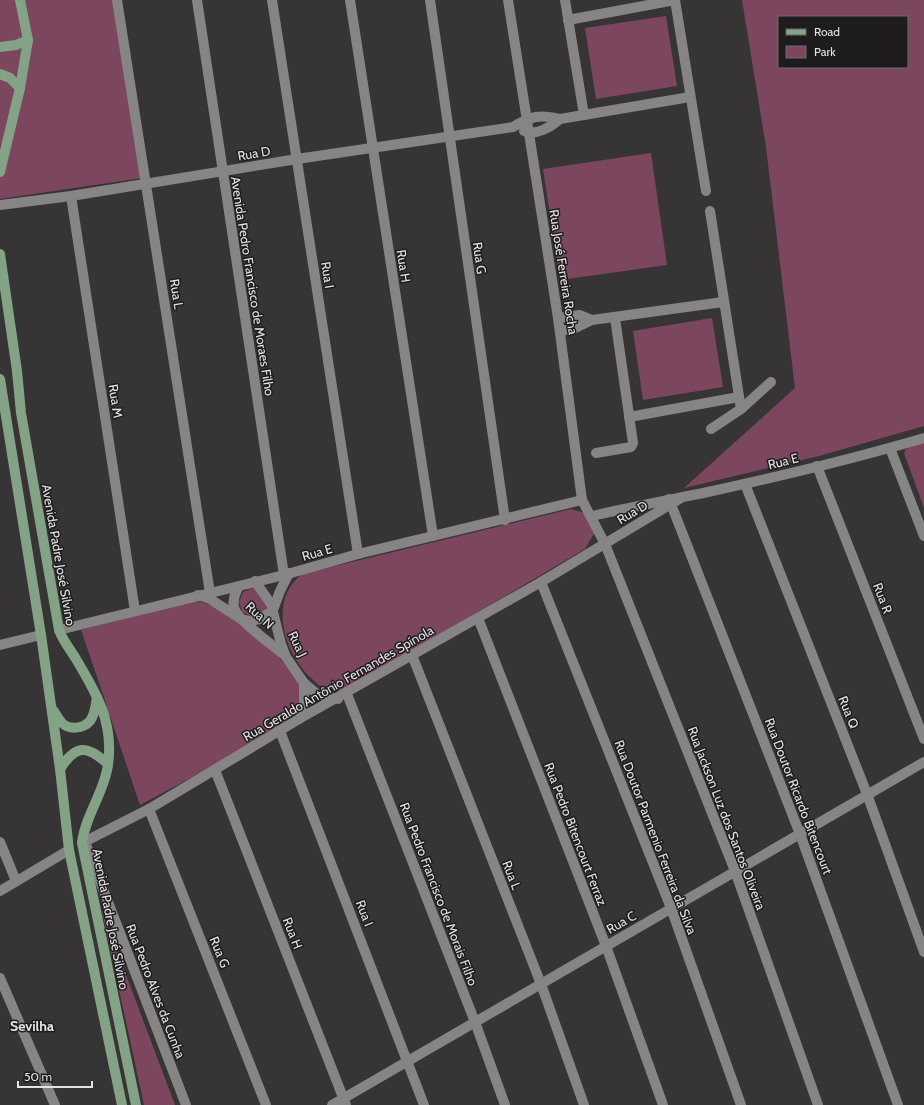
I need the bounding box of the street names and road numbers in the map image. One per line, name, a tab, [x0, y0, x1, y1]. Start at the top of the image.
street label: Rua D	[236, 142, 272, 164]
street label: Avenida Pedro Francisco de Moraes Filho	[228, 175, 278, 397]
street label: Rua José Ferreira Rocha	[546, 208, 582, 336]
street label: Rua G	[470, 241, 490, 275]
street label: Rua H	[394, 249, 414, 283]
street label: Rua I	[318, 260, 338, 290]
street label: Rua L	[167, 278, 187, 311]
street label: Rua M	[105, 383, 127, 419]
street label: Rua E	[766, 450, 800, 472]
street label: Avenida Padre José Silvino	[39, 483, 79, 627]
street label: Rua D	[614, 497, 650, 527]
street label: Rua E	[300, 540, 334, 564]
street label: Rua R	[870, 580, 896, 616]
street label: Rua N	[243, 598, 277, 632]
street label: Rua Geraldo Antônio Fernandes Spínola	[240, 621, 437, 744]
street label: Rua J	[285, 628, 311, 660]
street label: Rua Q	[835, 693, 863, 731]
street label: Rua Doutor Ricardo Bitencourt	[762, 715, 836, 877]
street label: Rua Jackson Luz dos Santos Oliveira	[685, 724, 770, 913]
street label: Rua Doutor Parmenio Ferreira da Silva	[611, 738, 701, 937]
street label: Rua Pedro Bitencourt Ferraz	[541, 760, 611, 908]
street label: Rua Pedro Francisco de Morais Filho	[397, 800, 481, 988]
street label: Avenida Padre José Silvino	[89, 847, 133, 991]
street label: Rua L	[499, 858, 525, 892]
street label: Rua I	[353, 898, 377, 928]
street label: Rua C	[603, 907, 639, 937]
street label: Rua H	[280, 915, 306, 951]
street label: Rua Pedro Alves da Cunha	[123, 922, 189, 1061]
street label: Rua G	[207, 934, 234, 970]

